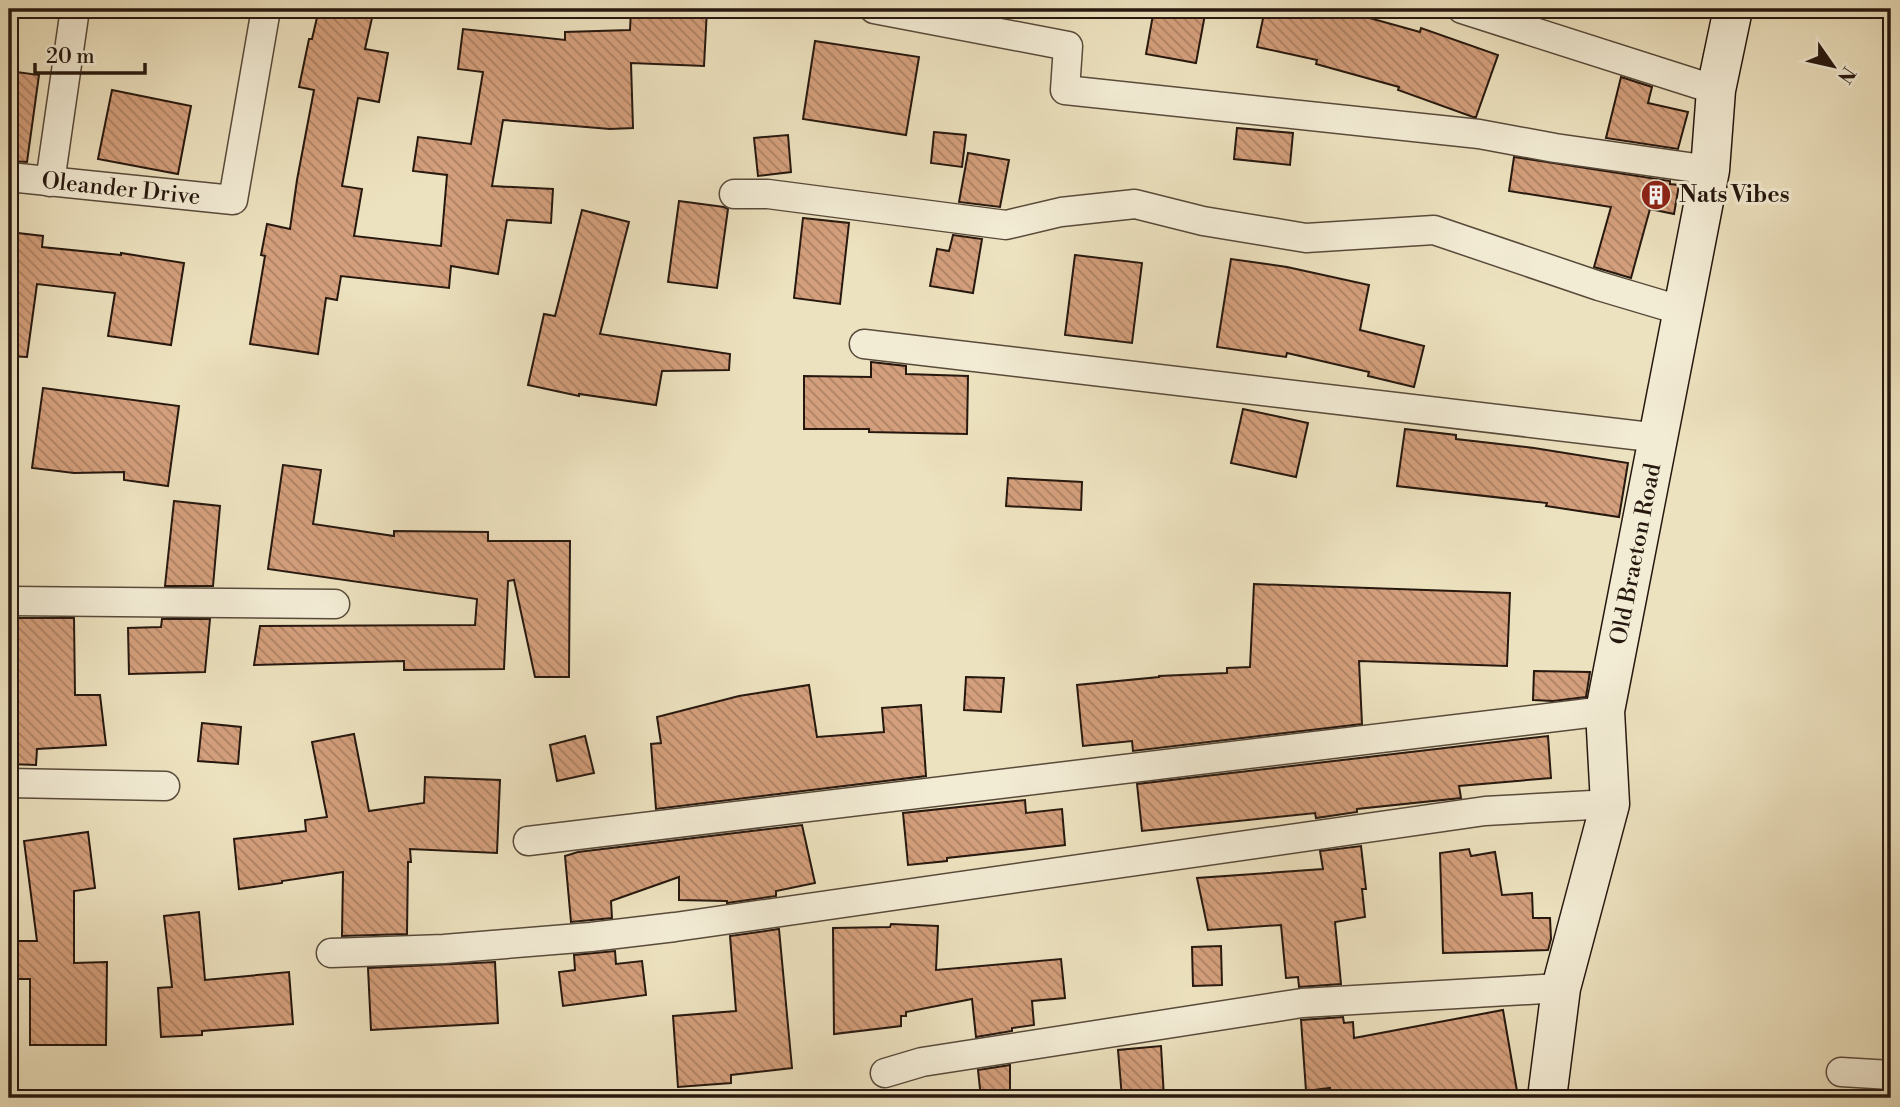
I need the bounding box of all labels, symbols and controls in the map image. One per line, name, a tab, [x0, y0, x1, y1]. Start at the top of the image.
scale bar	[35, 32, 145, 76]
north arrow	[1798, 32, 1868, 102]
text: 20 m	[46, 44, 95, 70]
text: N	[1832, 62, 1860, 88]
street label: Oleander Drive	[40, 167, 202, 211]
building icon: Nats Vibes	[1639, 178, 1673, 212]
place label: Nats Vibes	[1679, 181, 1790, 209]
street label: Old Braeton Road	[1605, 461, 1667, 647]

